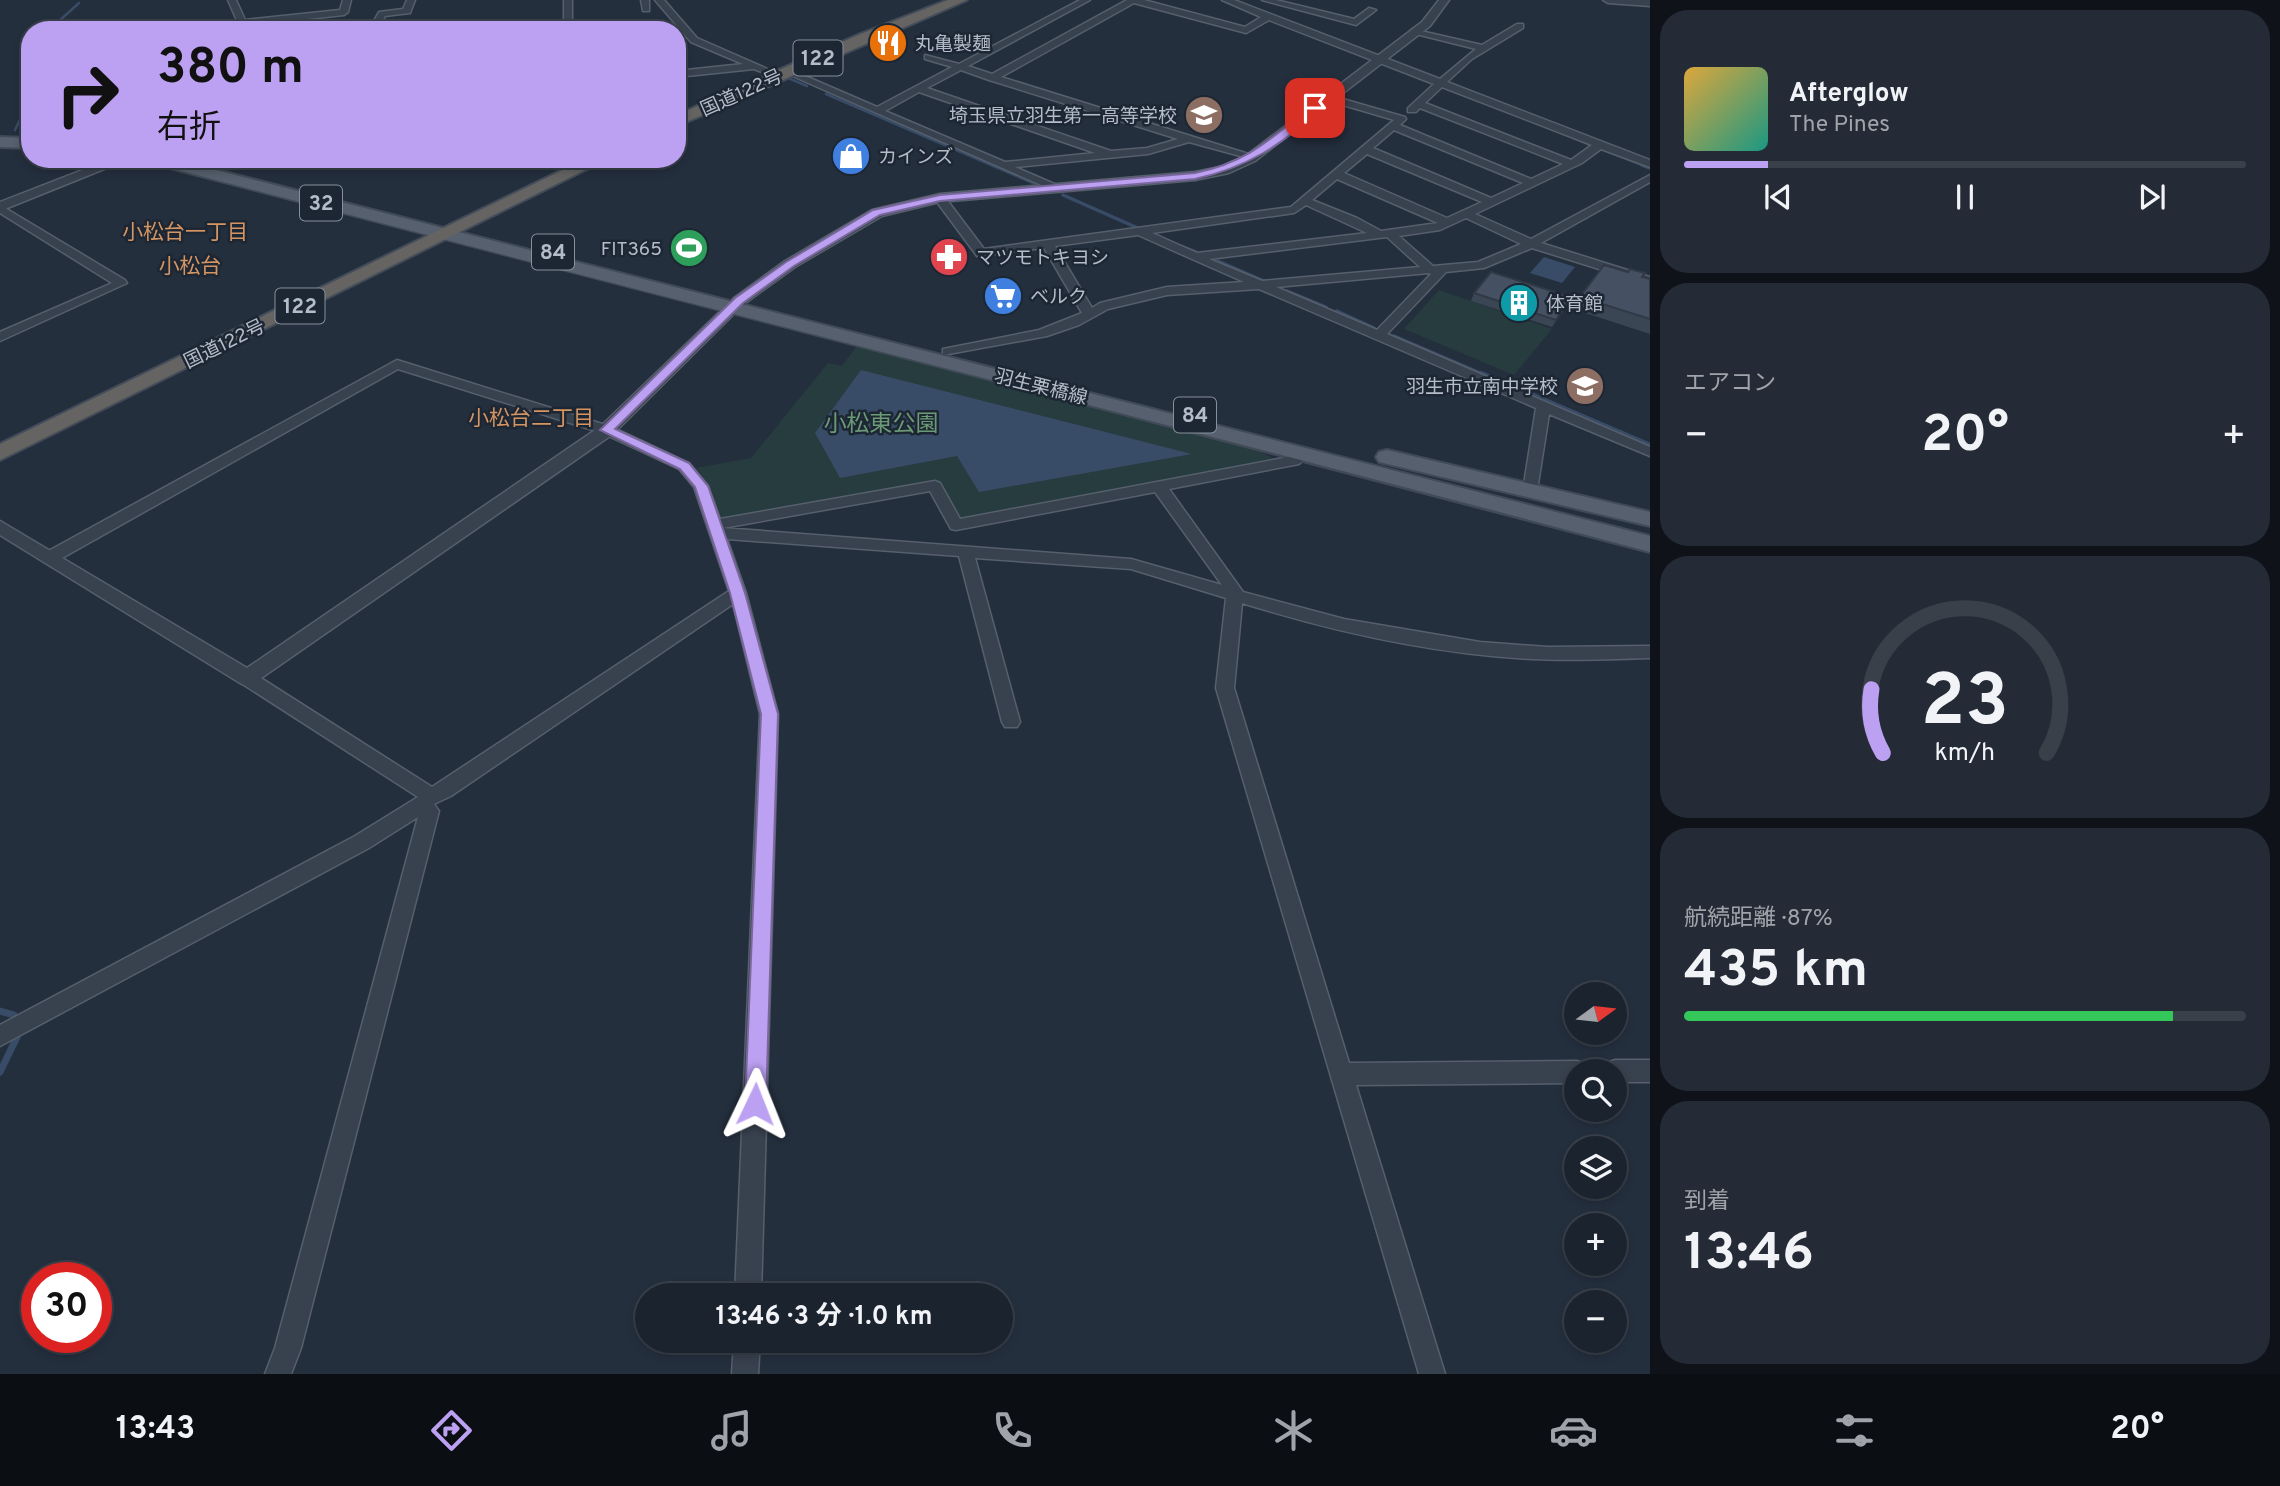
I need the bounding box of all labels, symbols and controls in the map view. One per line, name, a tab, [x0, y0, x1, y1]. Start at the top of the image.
restaurant icon: 丸亀製麺	[867, 22, 909, 64]
place label: 丸亀製麺	[915, 33, 991, 57]
text: 380 m	[157, 39, 304, 101]
road number: 122	[794, 41, 842, 76]
icon: right	[42, 49, 133, 140]
street label: 国道122号	[697, 65, 787, 123]
pin	[1285, 78, 1345, 138]
text: Afterglow	[1789, 78, 1909, 111]
icon: arrive	[1296, 89, 1334, 127]
school or university icon: 埼玉県立羽生第一高等学校	[1183, 94, 1225, 136]
place label: 埼玉県立羽生第一高等学校	[949, 105, 1177, 129]
text: 右折	[157, 109, 221, 149]
text: The Pines	[1789, 111, 1890, 140]
shop icon: カインズ	[830, 135, 872, 177]
place label: カインズ	[878, 146, 954, 170]
icon: previous	[1759, 178, 1797, 216]
icon: pause	[1946, 178, 1984, 216]
icon: next	[2133, 178, 2171, 216]
road number: 32	[300, 186, 342, 220]
district label: 小松台一丁目	[122, 220, 248, 247]
sports icon: FIT365	[668, 227, 710, 269]
road number: 84	[532, 234, 574, 270]
pharmacy icon: マツモトキヨシ	[928, 236, 970, 278]
place label: FIT365	[601, 238, 662, 262]
place label: マツモトキヨシ	[976, 247, 1109, 271]
district label: 小松台	[159, 254, 222, 281]
supermarket icon: ベルク	[982, 275, 1024, 317]
building icon: 体育館	[1498, 282, 1540, 324]
place label: ベルク	[1030, 286, 1087, 310]
road number: 122	[276, 288, 324, 324]
place label: 体育館	[1546, 293, 1603, 317]
street label: 国道122号	[180, 315, 269, 375]
street label: 羽生栗橋線	[992, 365, 1090, 411]
school or university icon: 羽生市立南中学校	[1564, 365, 1606, 407]
text: エアコン	[1684, 370, 1776, 399]
place label: 羽生市立南中学校	[1406, 376, 1558, 400]
road number: 84	[1174, 398, 1216, 432]
text: 20°	[1921, 404, 2009, 470]
district label: 小松台二丁目	[468, 406, 594, 433]
park label: 小松東公園	[824, 411, 939, 440]
text: −	[1684, 413, 1709, 462]
text: +	[2221, 413, 2246, 462]
text: 23	[1921, 659, 2009, 751]
text: km/h	[1935, 738, 1995, 770]
text: 航続距離 · 87%	[1684, 905, 1833, 934]
text: 435 km	[1684, 939, 1868, 1005]
north arrow	[1564, 982, 1628, 1045]
map controls	[1564, 982, 1627, 1353]
button: search	[1564, 1059, 1627, 1122]
position arrow	[718, 1067, 792, 1141]
button: layers	[1564, 1136, 1627, 1199]
text: 到着	[1684, 1188, 1730, 1217]
button: +	[1564, 1213, 1627, 1276]
text: 13:46	[1684, 1222, 1814, 1288]
speed limit sign: 30	[21, 1262, 112, 1353]
button: −	[1564, 1290, 1627, 1353]
text: 13:46 · 3 分 · 1.0 km	[716, 1301, 932, 1334]
icon: directions	[427, 1406, 476, 1455]
icon: music	[707, 1406, 756, 1455]
icon: phone	[988, 1406, 1037, 1455]
icon: climate	[1269, 1406, 1318, 1455]
icon: car	[1549, 1406, 1598, 1455]
icon: filters	[1830, 1406, 1879, 1455]
text: 13:43	[116, 1410, 195, 1450]
text: 20°	[2110, 1410, 2164, 1450]

